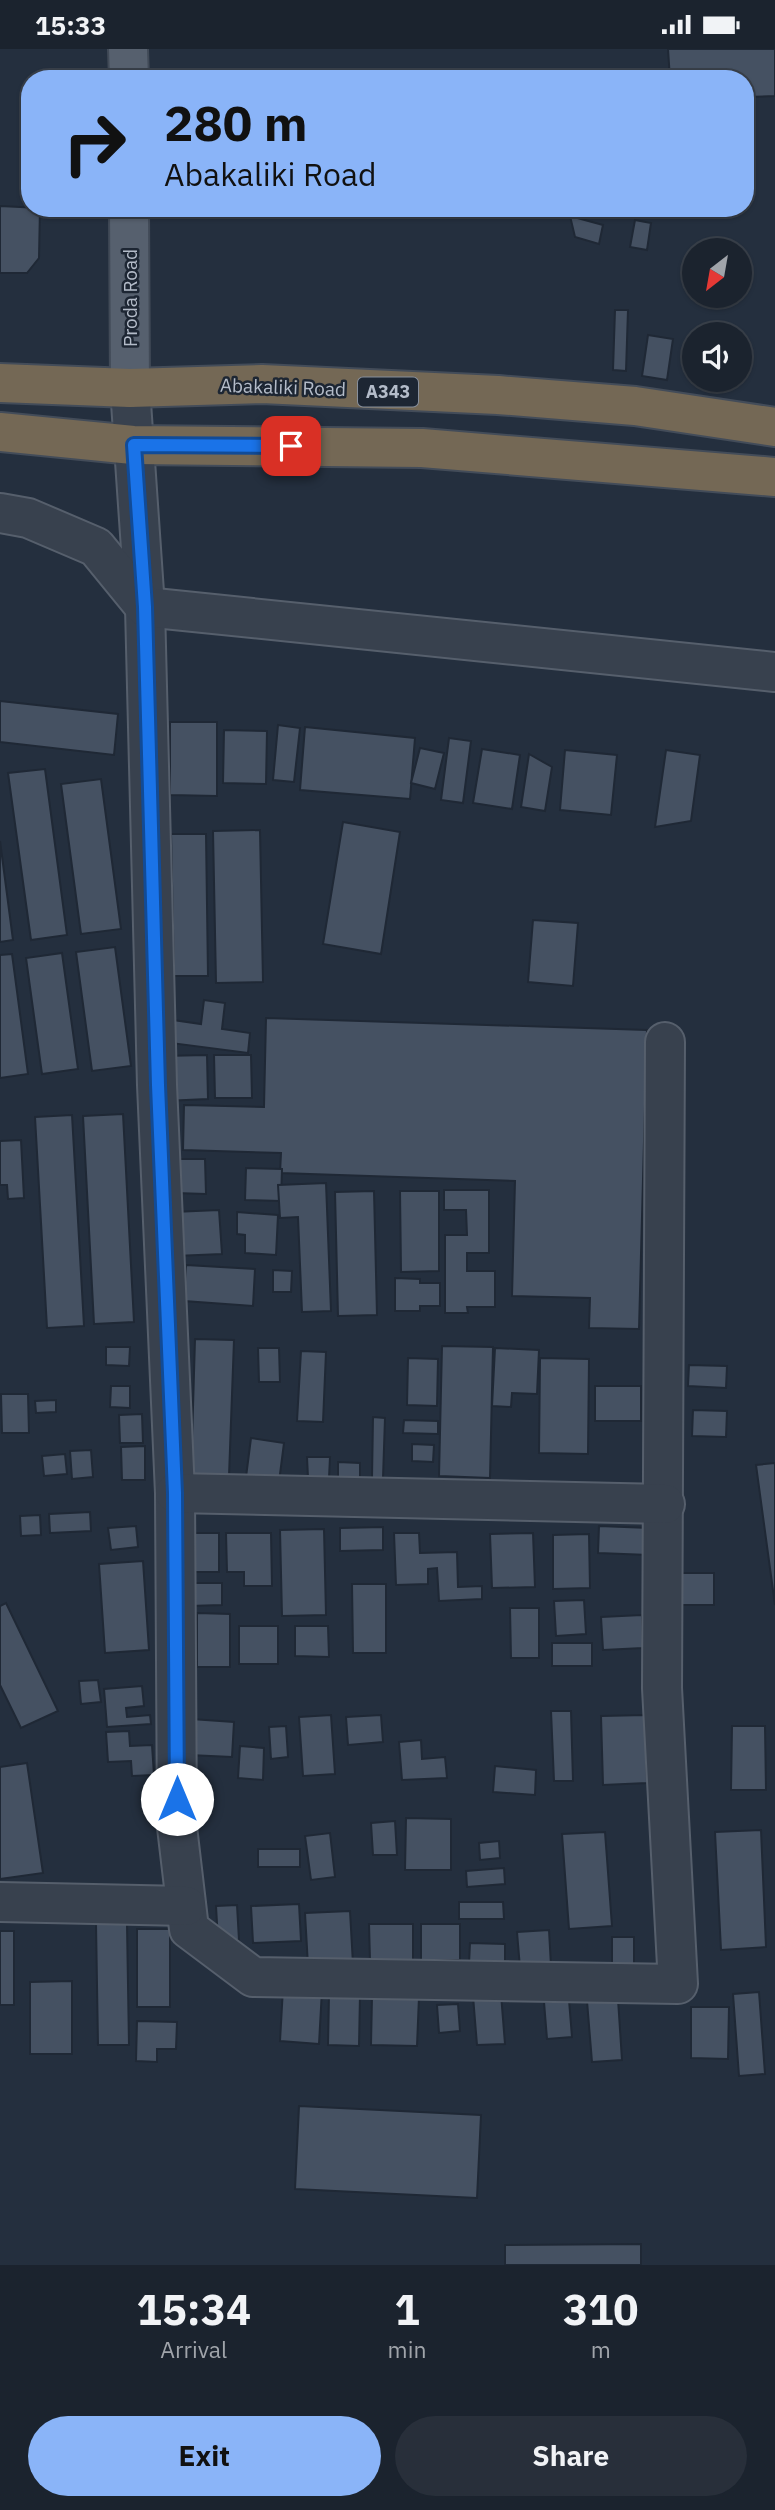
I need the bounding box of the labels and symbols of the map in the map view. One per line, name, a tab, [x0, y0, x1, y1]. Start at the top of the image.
north arrow	[682, 238, 752, 308]
street label: Proda Road	[118, 249, 142, 347]
street label: Abakaliki Road	[219, 373, 347, 401]
road number: A343	[358, 377, 418, 407]
pin	[261, 416, 321, 476]
position arrow	[140, 1762, 214, 1836]

